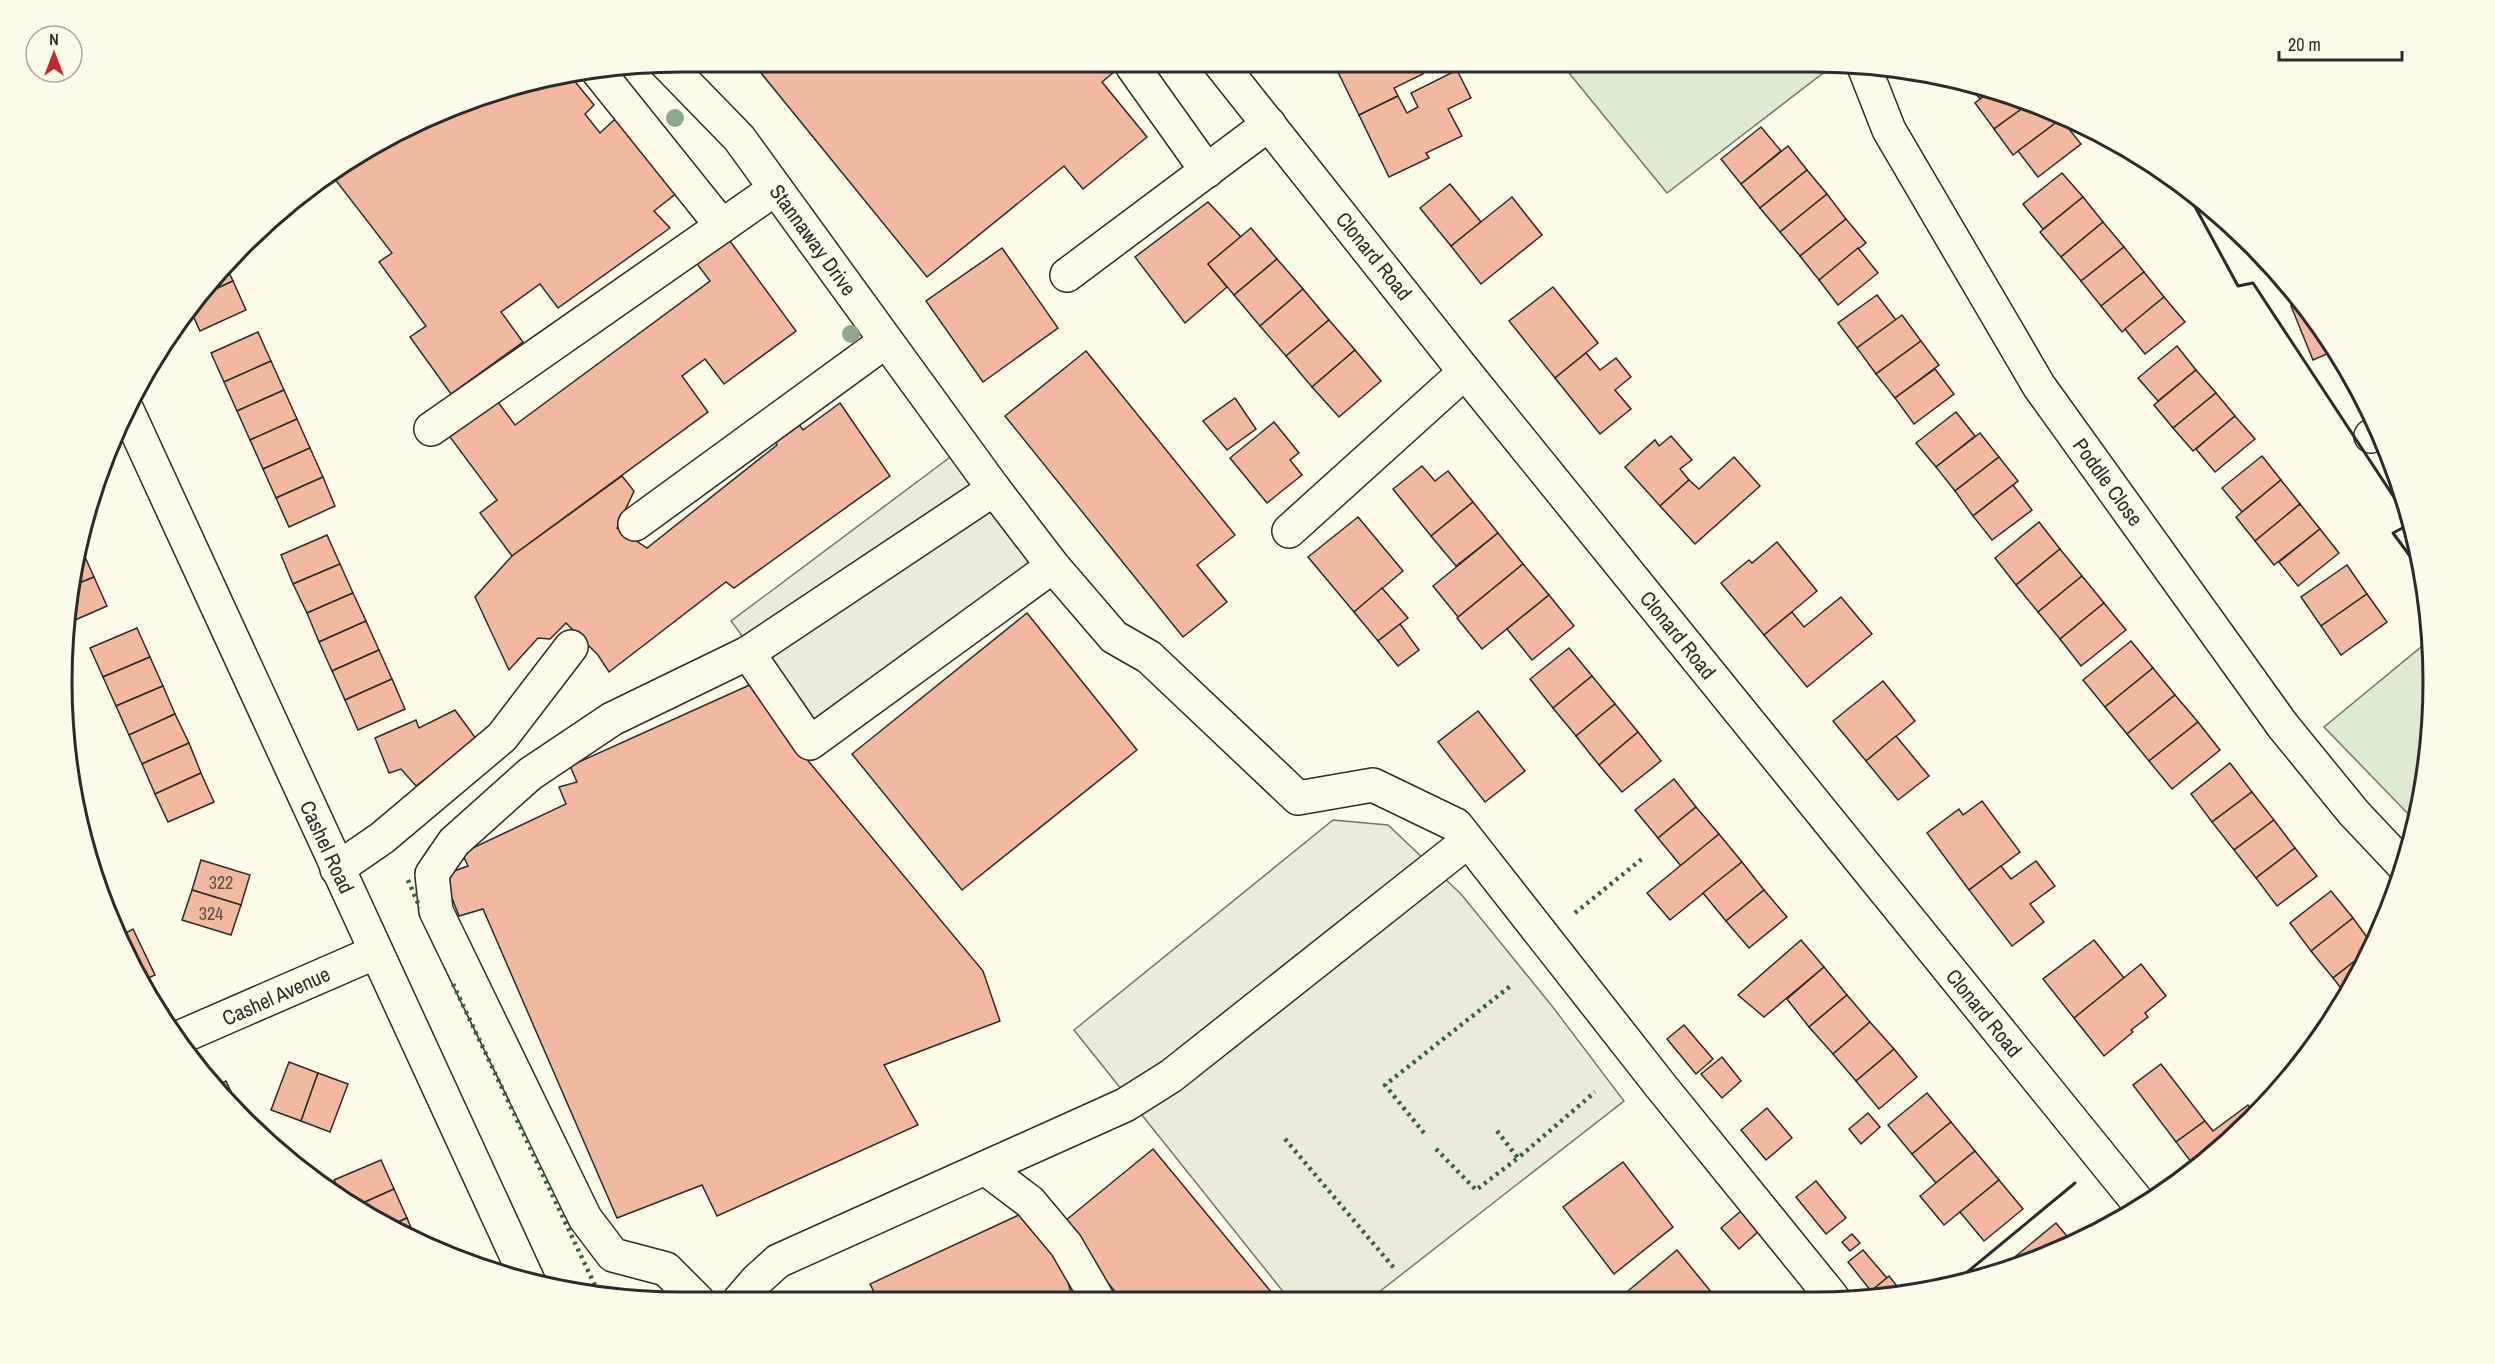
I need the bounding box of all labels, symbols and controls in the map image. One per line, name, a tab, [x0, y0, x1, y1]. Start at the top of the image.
north arrow	[24, 24, 84, 84]
scale bar	[2279, 24, 2402, 62]
text: N	[49, 28, 59, 50]
text: 20 m	[2288, 32, 2321, 57]
street label: Stannaway Drive	[763, 178, 863, 302]
street label: Clonard Road	[1329, 206, 1419, 306]
street label: Poddle Close	[2066, 432, 2150, 532]
street label: Clonard Road	[1633, 585, 1723, 685]
street label: Cashel Road	[293, 796, 361, 898]
house number: 322	[209, 870, 233, 895]
house number: 324	[199, 901, 223, 926]
street label: Cashel Avenue	[217, 959, 335, 1033]
street label: Clonard Road	[1939, 963, 2029, 1063]

